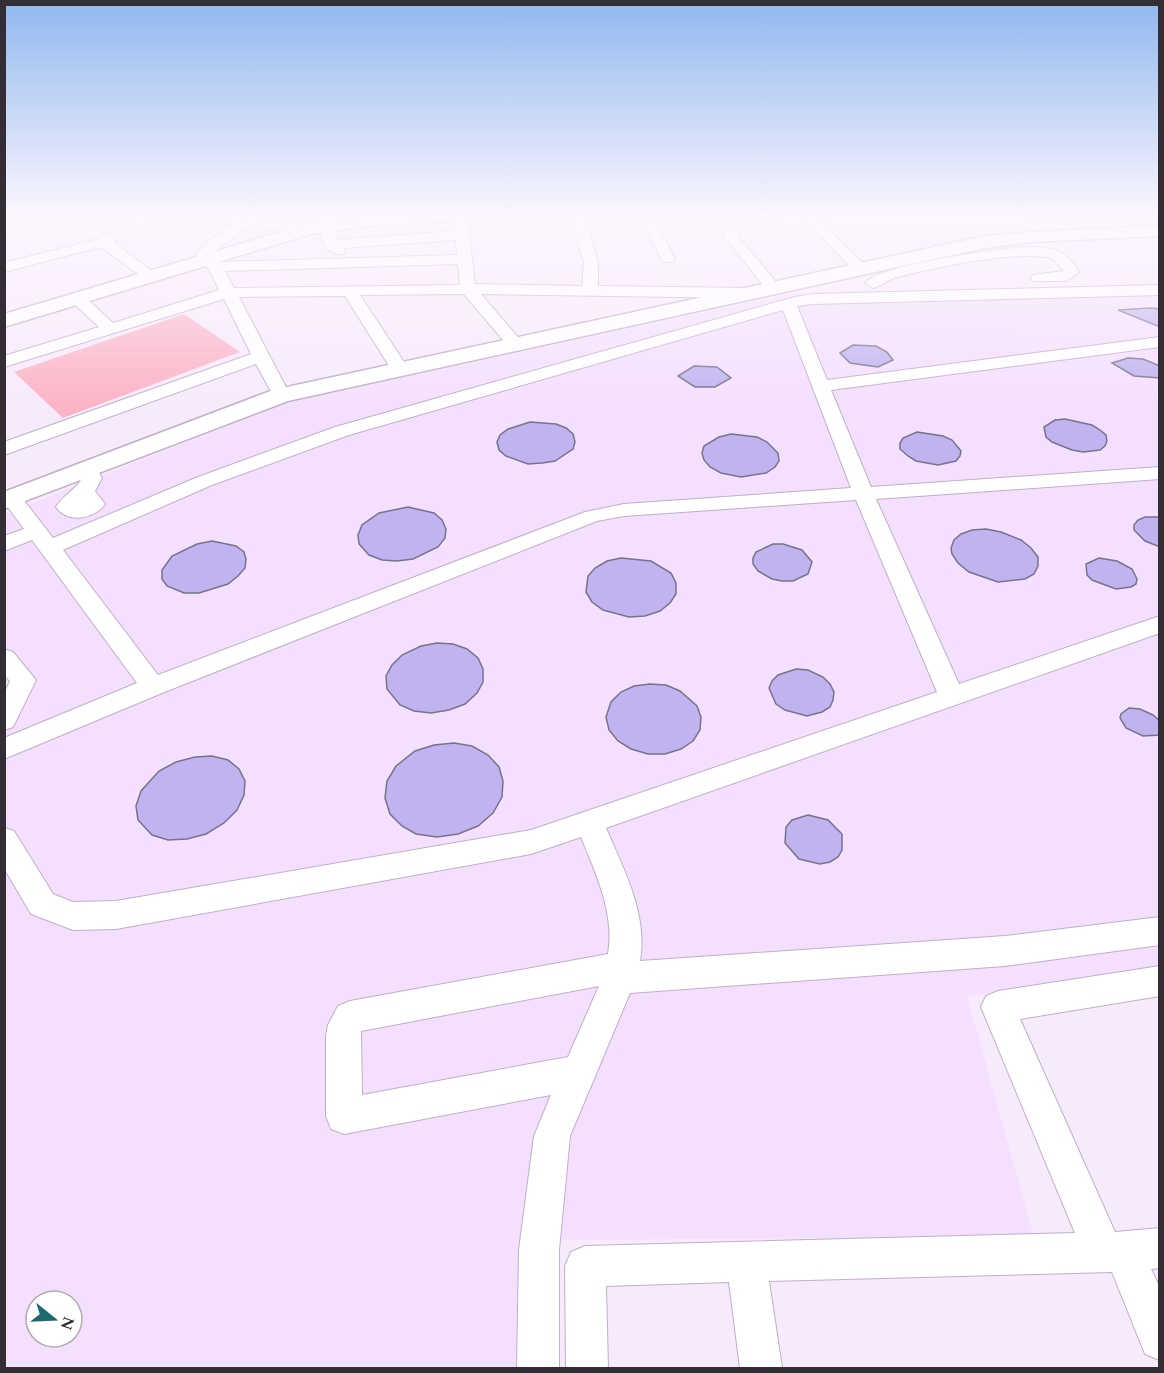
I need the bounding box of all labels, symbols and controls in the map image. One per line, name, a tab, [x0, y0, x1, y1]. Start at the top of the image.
north arrow	[24, 1289, 84, 1349]
text: N	[54, 1313, 81, 1333]

